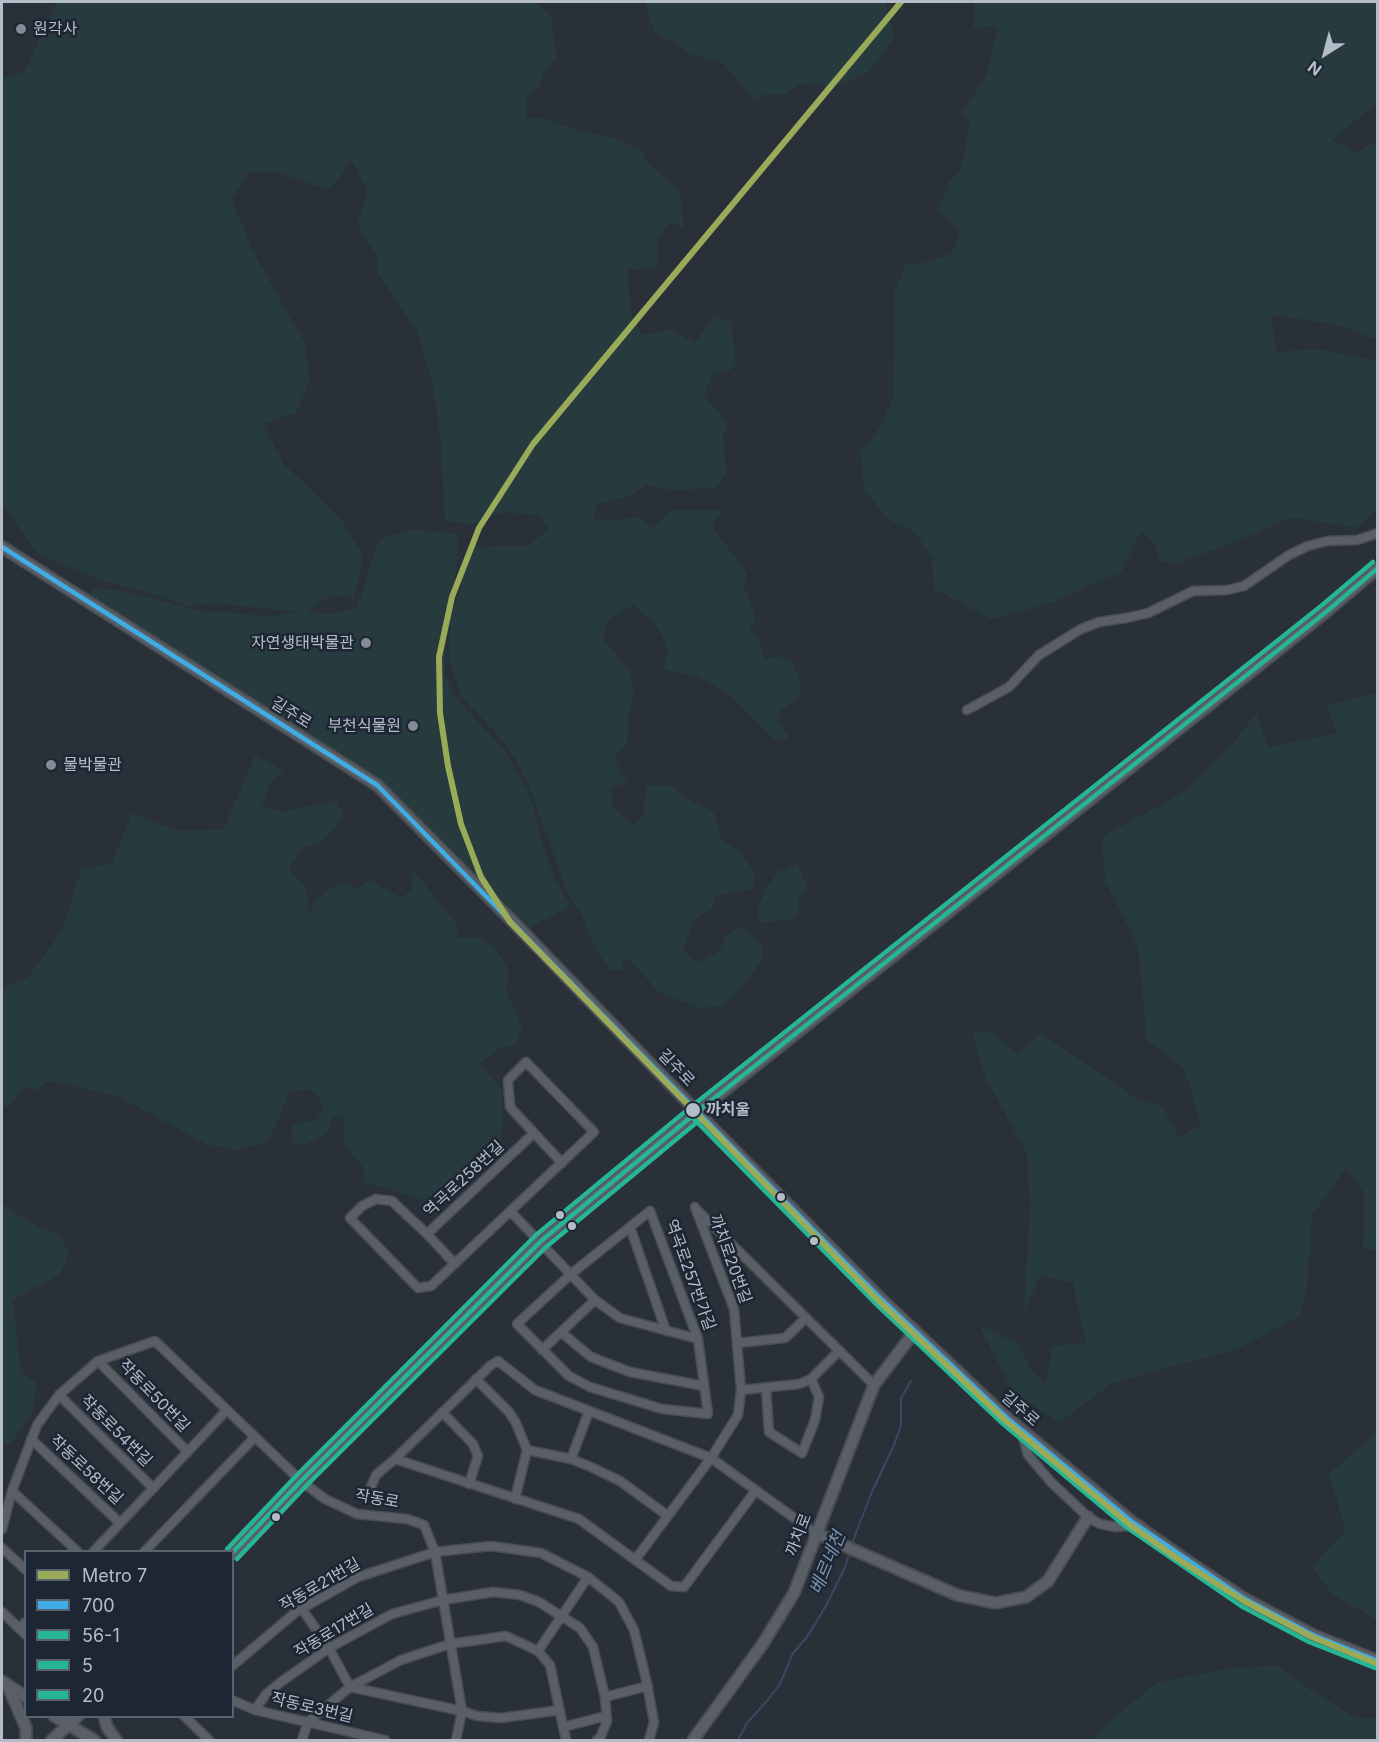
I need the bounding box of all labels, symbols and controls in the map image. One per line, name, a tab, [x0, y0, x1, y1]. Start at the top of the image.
place label: 원각사	[33, 19, 77, 39]
marker: 원각사	[14, 22, 28, 36]
north arrow	[1295, 24, 1355, 84]
text: N	[1304, 57, 1325, 80]
place label: 자연생태박물관	[251, 633, 354, 653]
marker: 자연생태박물관	[359, 636, 373, 650]
street label: 길주로	[267, 693, 315, 733]
place label: 부천식물원	[327, 716, 401, 736]
marker: 부천식물원	[406, 719, 420, 733]
place label: 물박물관	[63, 755, 122, 775]
marker: 물박물관	[44, 758, 58, 772]
street label: 길주로	[654, 1045, 698, 1091]
place label: 까치울	[706, 1100, 750, 1120]
marker: 까치울	[684, 1101, 702, 1119]
street label: 역곡로258번길	[420, 1137, 508, 1221]
unlabelled marker	[775, 1191, 787, 1203]
unlabelled marker	[554, 1209, 566, 1221]
street label: 까치로20번길	[705, 1212, 755, 1306]
street label: 역곡로257번가길	[661, 1217, 719, 1333]
unlabelled marker	[566, 1220, 578, 1232]
unlabelled marker	[808, 1235, 820, 1247]
street label: 작동로50번길	[115, 1356, 193, 1436]
street label: 길주로	[997, 1387, 1043, 1431]
street label: 작동로54번길	[76, 1391, 156, 1471]
street label: 작동로58번길	[45, 1431, 127, 1509]
street label: 작동로	[354, 1486, 400, 1512]
unlabelled marker	[270, 1511, 282, 1523]
street label: 까치로	[782, 1511, 816, 1559]
water label: 베르네천	[806, 1528, 850, 1598]
legend	[24, 1550, 234, 1718]
street label: 작동로21번길	[276, 1554, 364, 1616]
text: Metro 7	[82, 1565, 147, 1586]
text: 700	[82, 1595, 115, 1616]
street label: 작동로17번길	[291, 1600, 377, 1662]
text: 56-1	[82, 1625, 120, 1646]
text: 5	[82, 1655, 93, 1676]
text: 20	[82, 1685, 104, 1706]
street label: 작동로3번길	[269, 1689, 355, 1727]

